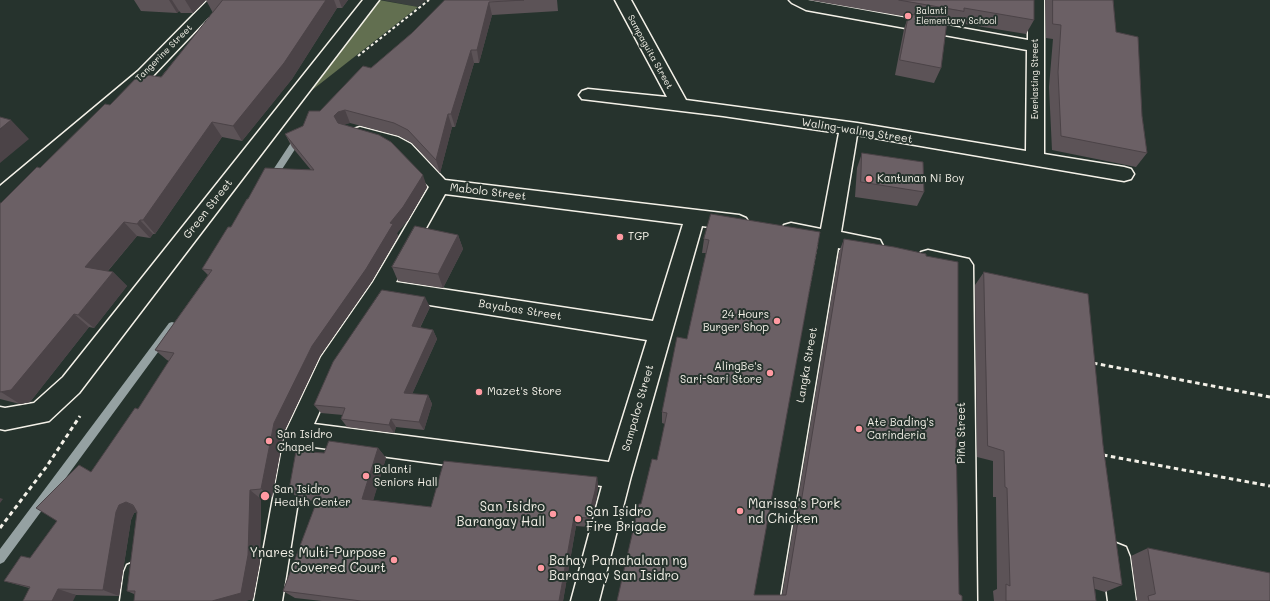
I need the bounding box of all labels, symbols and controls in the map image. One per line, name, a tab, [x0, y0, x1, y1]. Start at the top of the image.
place label: Balanti Elementary School	[916, 6, 997, 27]
marker: Balanti Elementary School	[903, 11, 913, 21]
street label: Sampaguita Street	[625, 13, 675, 91]
street label: Tangerine Street	[133, 22, 195, 84]
street label: Everlasting Street	[1030, 39, 1040, 119]
street label: Waling-waling Street	[801, 116, 913, 146]
place label: Kantunan Ni Boy	[877, 172, 964, 186]
marker: Kantunan Ni Boy	[864, 174, 874, 184]
street label: Green Street	[181, 177, 235, 241]
street label: Mabolo Street	[449, 181, 527, 203]
place label: TGP	[628, 230, 649, 244]
marker: TGP	[615, 232, 625, 242]
street label: Bayabas Street	[477, 297, 563, 323]
place label: 24 Hours Burger Shop	[703, 308, 769, 334]
marker: 24 Hours Burger Shop	[772, 316, 782, 326]
street label: Langka Street	[794, 326, 820, 404]
place label: AlingBe's Sari-Sari Store	[680, 360, 762, 386]
street label: Sampaloc Street	[619, 363, 657, 453]
marker: AlingBe's Sari-Sari Store	[765, 368, 775, 378]
place label: Mazet's Store	[487, 385, 562, 399]
marker: Mazet's Store	[474, 387, 484, 397]
street label: Piña Street	[955, 402, 969, 464]
place label: Ate Bading's Carinderia	[867, 416, 934, 442]
marker: Ate Bading's Carinderia	[854, 424, 864, 434]
place label: San Isidro Chapel	[277, 428, 332, 454]
marker: San Isidro Chapel	[264, 436, 274, 446]
place label: Balanti Seniors Hall	[374, 463, 438, 489]
marker: Balanti Seniors Hall	[361, 471, 371, 481]
place label: San Isidro Health Center	[274, 483, 351, 509]
marker: San Isidro Health Center	[259, 490, 271, 502]
place label: Marissa's Pork nd Chicken	[748, 496, 840, 527]
place label: San Isidro Barangay Hall	[457, 499, 545, 530]
place label: San Isidro Fire Brigade	[586, 504, 666, 535]
marker: Marissa's Pork nd Chicken	[735, 506, 745, 516]
marker: San Isidro Barangay Hall	[548, 509, 558, 519]
marker: San Isidro Fire Brigade	[573, 514, 583, 524]
place label: Ynares Multi-Purpose Covered Court	[250, 545, 386, 576]
place label: Bahay Pamahalaan ng Barangay San Isidro	[549, 553, 687, 584]
marker: Ynares Multi-Purpose Covered Court	[389, 555, 399, 565]
marker: Bahay Pamahalaan ng Barangay San Isidro	[536, 563, 546, 573]

